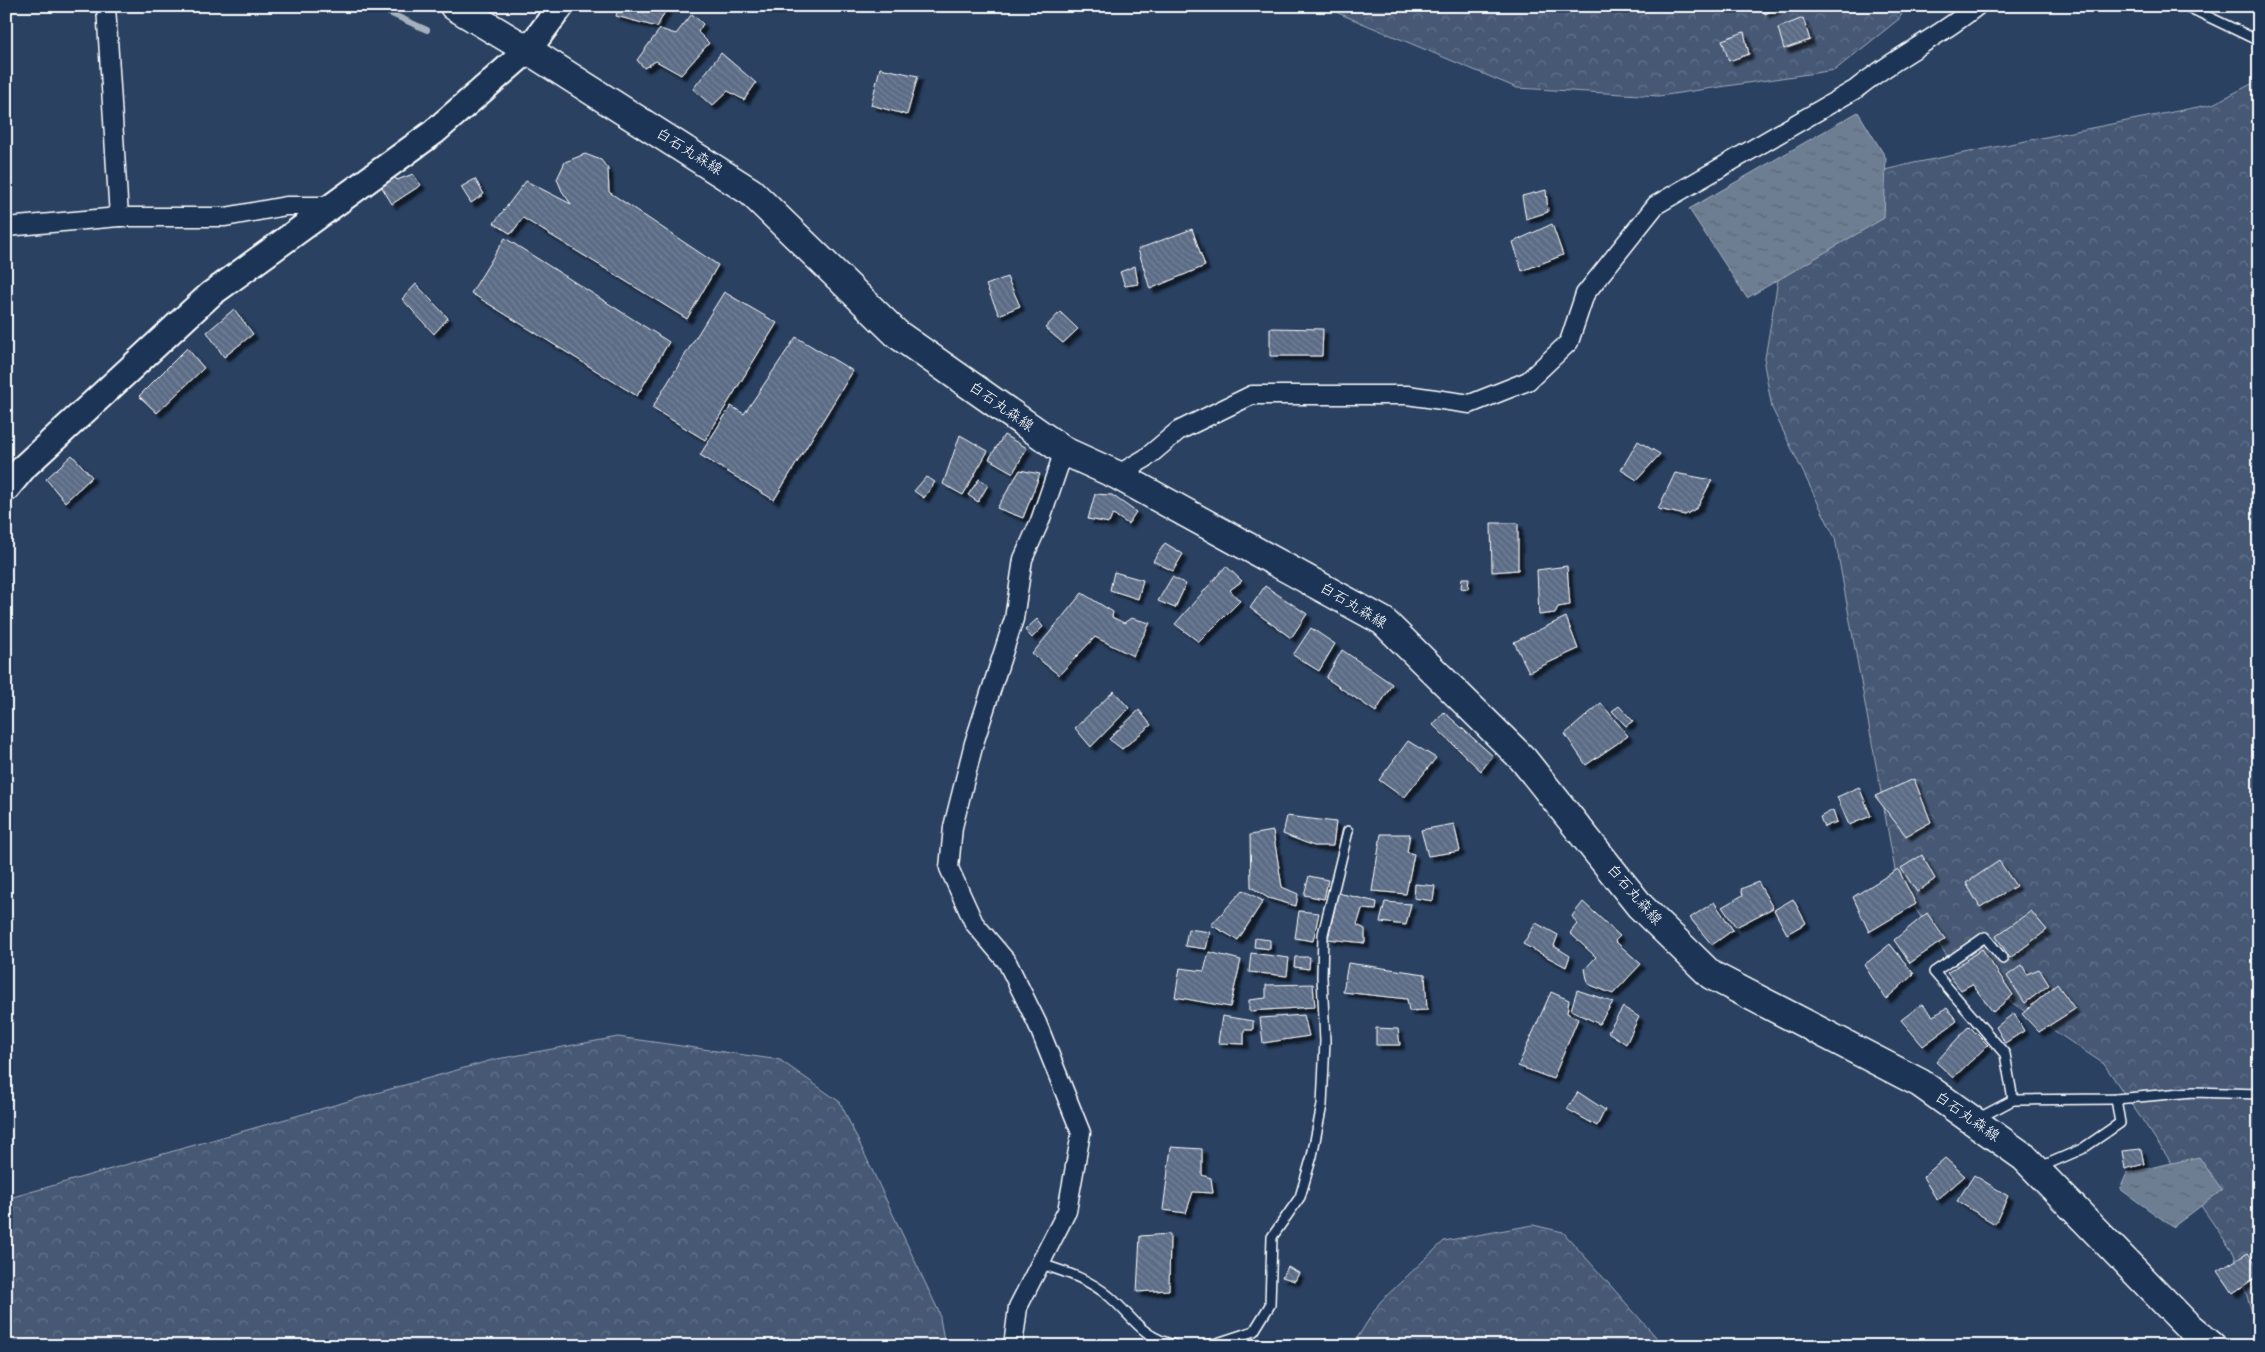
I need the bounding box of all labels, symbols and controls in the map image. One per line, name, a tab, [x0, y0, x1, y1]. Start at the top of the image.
street label: 白石丸森線	[652, 124, 726, 180]
street label: 白石丸森線	[965, 377, 1037, 437]
street label: 白石丸森線	[1316, 578, 1390, 634]
street label: 白石丸森線	[1602, 860, 1666, 930]
street label: 白石丸森線	[1931, 1087, 2003, 1147]

